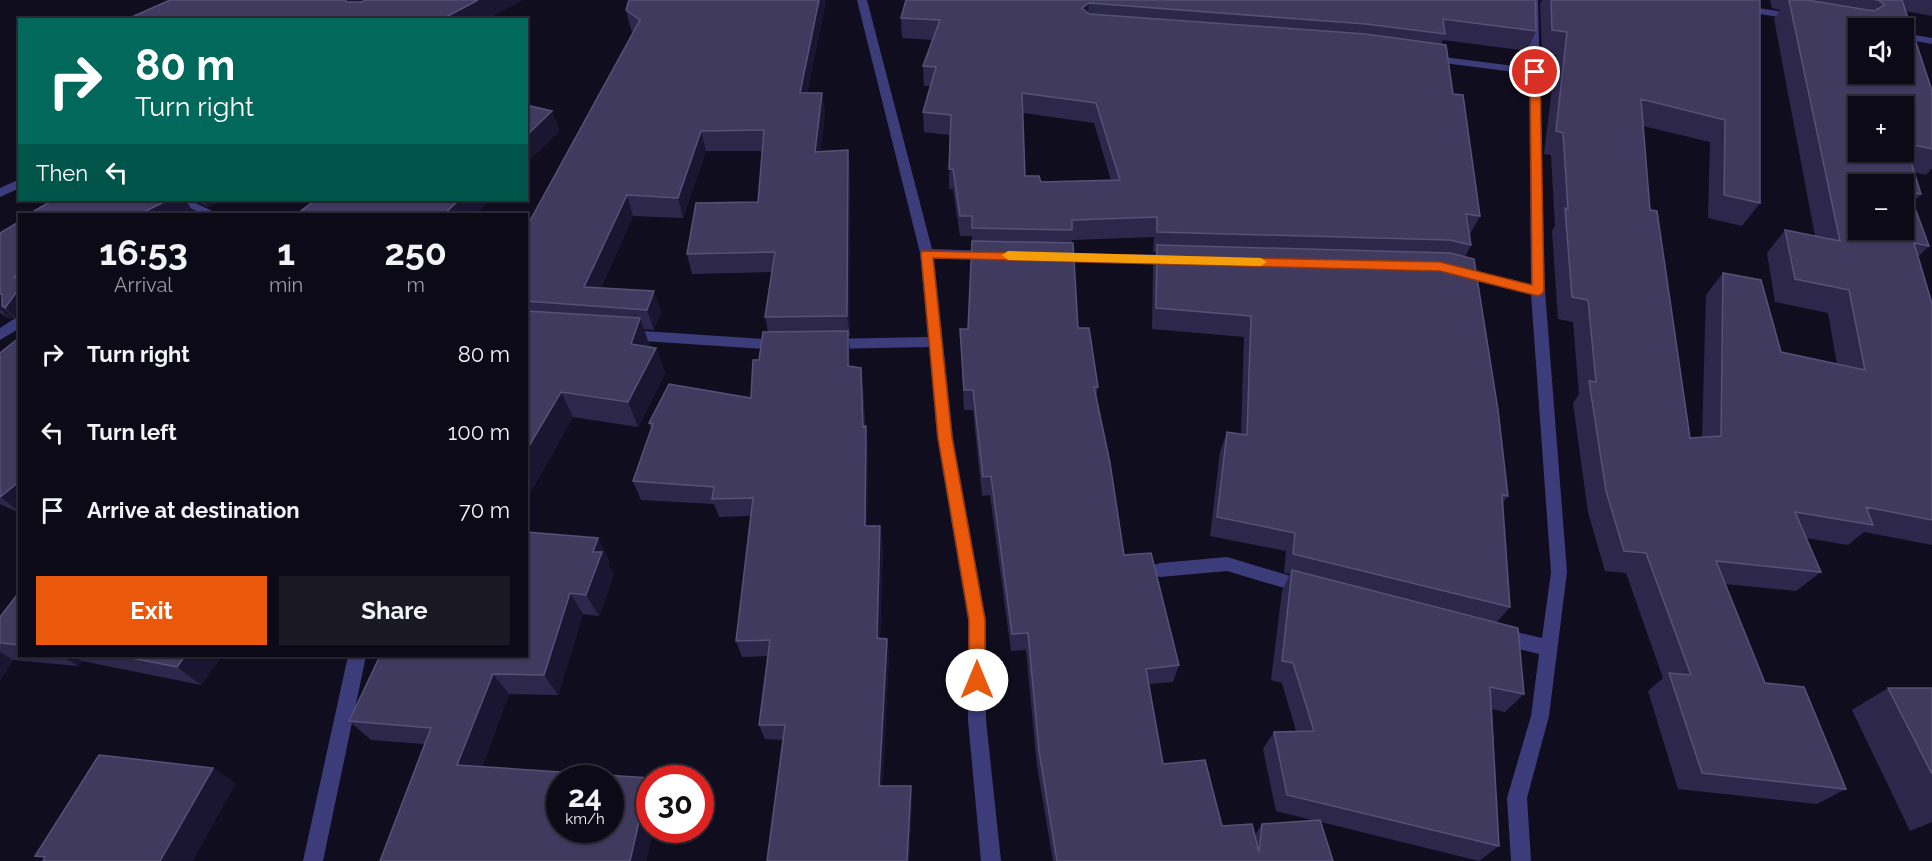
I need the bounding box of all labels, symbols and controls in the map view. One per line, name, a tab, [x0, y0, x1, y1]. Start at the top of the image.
map controls	[1848, 18, 1914, 240]
button: sound	[1848, 18, 1914, 84]
text: 80 m	[135, 41, 235, 90]
icon: right	[36, 42, 114, 120]
pin	[1509, 46, 1560, 97]
icon: arrive	[1518, 55, 1551, 88]
text: Turn right	[135, 91, 254, 122]
button: +	[1848, 96, 1914, 162]
icon: left	[100, 156, 133, 189]
text: Then	[36, 160, 88, 186]
button: −	[1848, 174, 1914, 240]
text: 16:53	[99, 231, 188, 273]
text: 1	[277, 231, 295, 273]
text: 250	[384, 231, 447, 273]
text: Arrival	[114, 273, 173, 297]
text: min	[269, 273, 303, 297]
text: m	[406, 273, 425, 297]
icon: right	[36, 338, 69, 371]
text: Turn right	[87, 341, 190, 367]
text: 80 m	[458, 341, 510, 367]
icon: left	[36, 416, 69, 449]
text: Turn left	[87, 419, 177, 445]
text: 100 m	[448, 419, 510, 445]
icon: arrive	[36, 494, 69, 527]
text: Arrive at destination	[87, 497, 300, 523]
text: 70 m	[459, 497, 510, 523]
button: Exit	[36, 576, 267, 645]
button: Share	[279, 576, 510, 645]
position arrow	[945, 648, 1009, 712]
speed limit sign: 30	[636, 765, 714, 843]
text: 24	[568, 779, 602, 814]
text: km/h	[565, 810, 605, 828]

